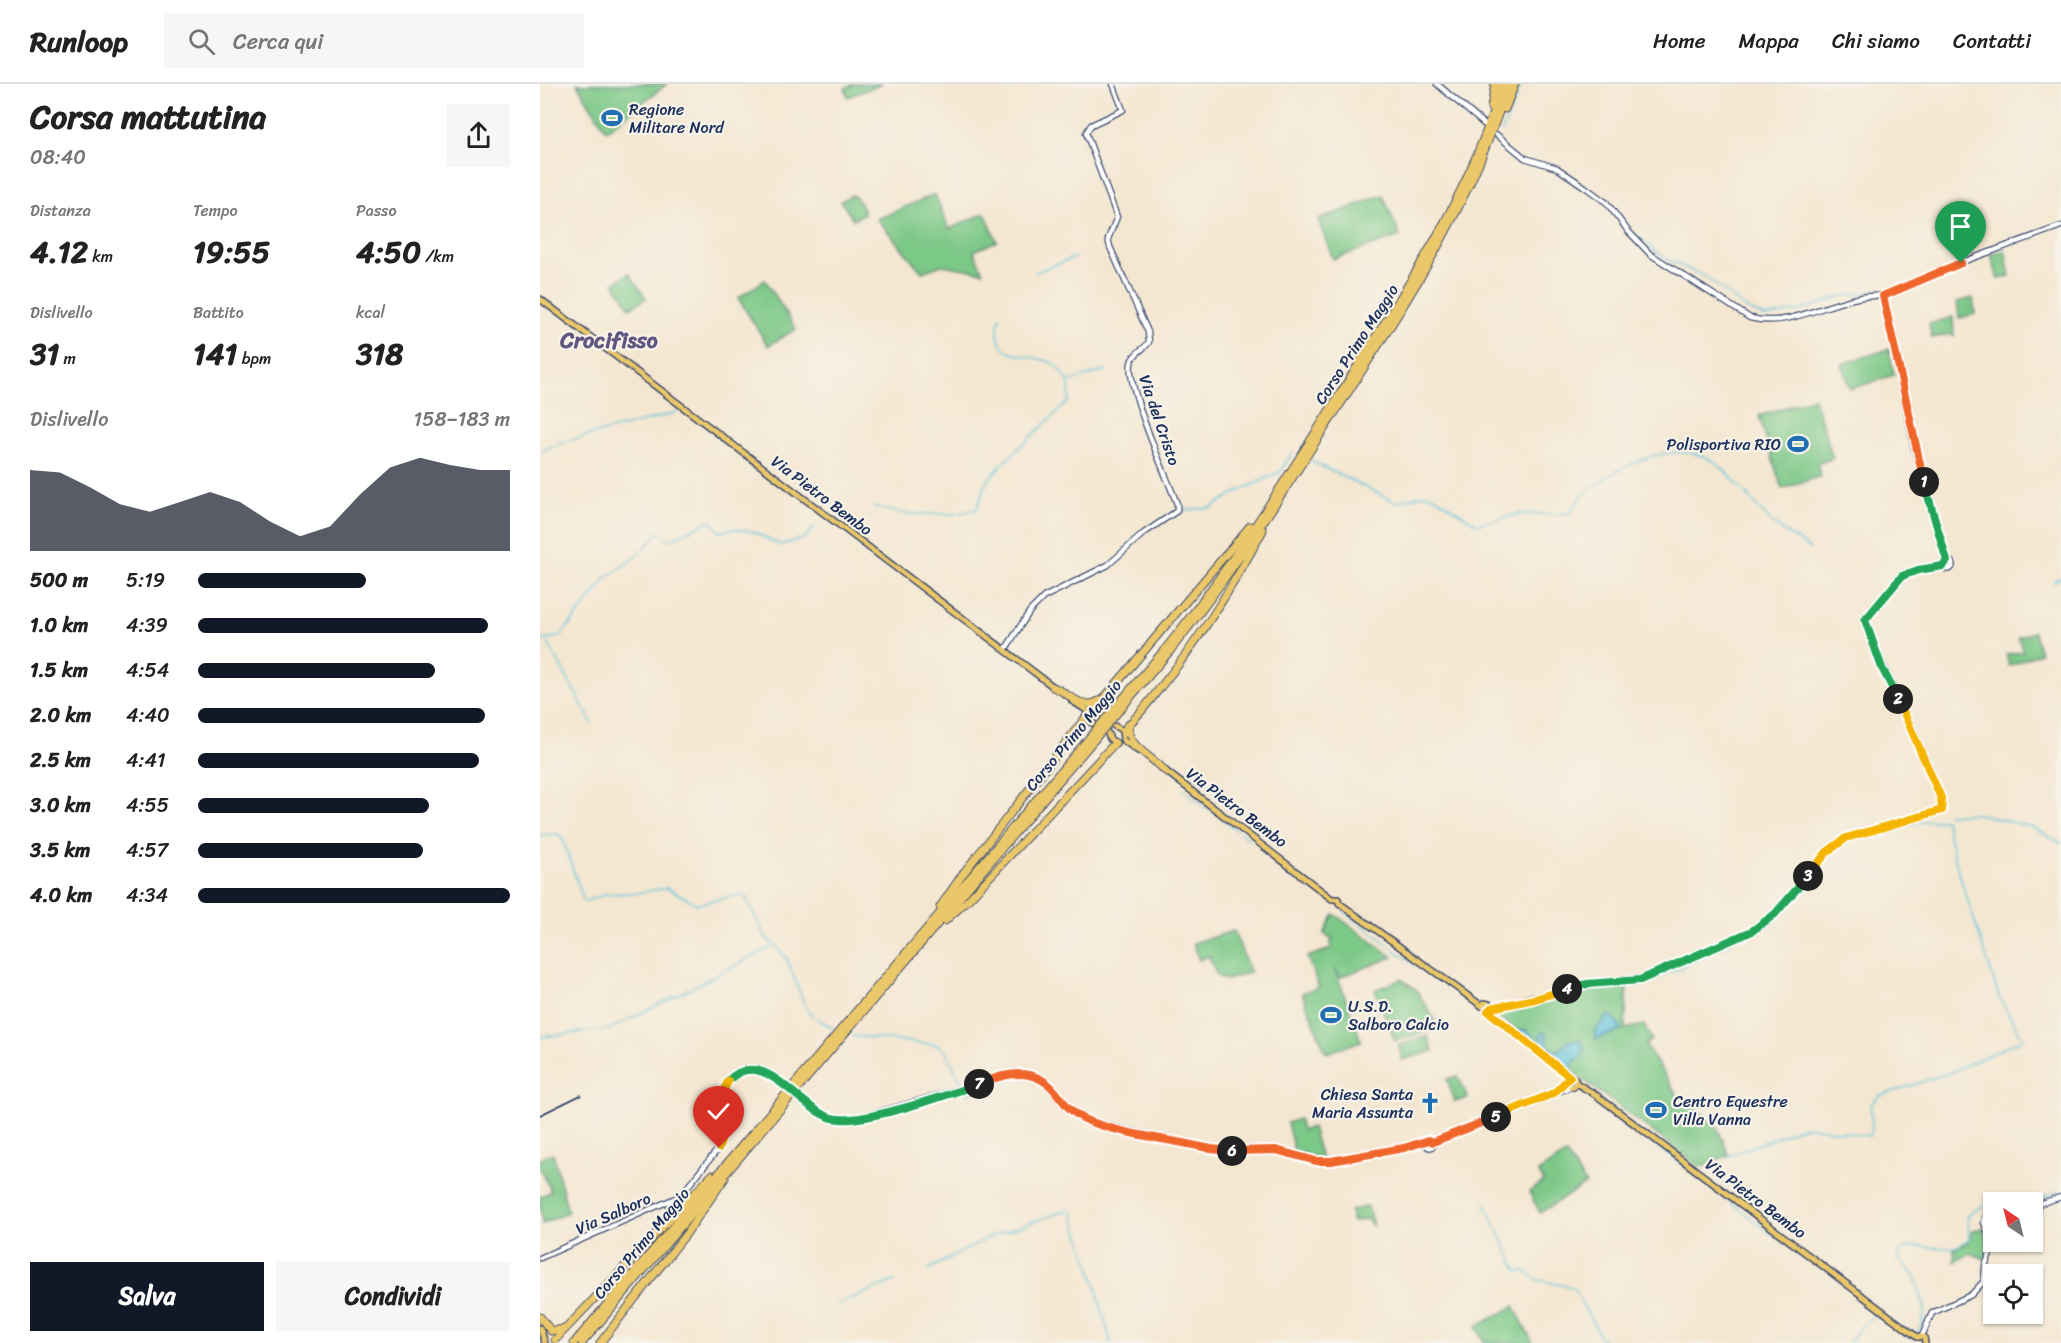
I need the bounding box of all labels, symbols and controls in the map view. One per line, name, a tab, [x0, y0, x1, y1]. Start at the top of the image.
search box	[164, 14, 584, 68]
text: Runloop	[30, 17, 128, 66]
text: Cerca qui	[233, 22, 323, 61]
text: Home	[1653, 22, 1705, 60]
text: Mappa	[1738, 22, 1799, 60]
text: Chi siamo	[1832, 22, 1920, 60]
text: Contatti	[1953, 22, 2031, 60]
icon: search	[185, 25, 218, 58]
text: Corsa mattutina	[30, 88, 266, 146]
place label: Regione Militare Nord	[629, 95, 725, 142]
button: share	[447, 104, 510, 167]
sports icon: Regione Militare Nord	[600, 106, 624, 130]
text: 08:40	[30, 140, 86, 175]
text: Distanza	[30, 196, 91, 225]
text: Tempo	[193, 196, 238, 225]
text: Passo	[356, 196, 397, 225]
pin	[1935, 201, 1986, 263]
icon: arrive	[1944, 210, 1977, 243]
text: 4.12	[30, 225, 88, 279]
text: 19:55	[193, 225, 270, 279]
text: 4:50	[356, 225, 421, 279]
text: km	[88, 242, 113, 271]
text: /km	[421, 242, 454, 271]
street label: Corso Primo Maggio	[1306, 278, 1406, 410]
text: Dislivello	[30, 298, 93, 327]
text: Battito	[193, 298, 244, 327]
text: kcal	[356, 298, 385, 327]
district label: Crocifisso	[559, 321, 658, 360]
text: 31	[30, 327, 59, 381]
text: 141	[193, 327, 238, 381]
text: 318	[356, 327, 403, 381]
text: m	[59, 344, 76, 373]
text: bpm	[238, 344, 271, 373]
street label: Via del Cristo	[1130, 371, 1189, 470]
text: Dislivello	[30, 402, 108, 437]
text: 158–183 m	[414, 402, 510, 437]
place label: Polisportiva RIO	[1666, 430, 1781, 459]
sports icon: Polisportiva RIO	[1786, 432, 1810, 456]
street label: Via Pietro Bembo	[765, 447, 879, 543]
pin: 1	[1909, 467, 1939, 497]
text: 1	[1921, 467, 1927, 496]
text: 500 m	[30, 563, 88, 598]
text: 5:19	[126, 563, 165, 598]
text: 1.0 km	[30, 608, 88, 643]
text: 4:39	[126, 608, 168, 643]
text: 1.5 km	[30, 653, 88, 688]
text: 4:54	[126, 653, 169, 688]
street label: Corso Primo Maggio	[1018, 673, 1129, 798]
pin: 2	[1883, 684, 1913, 714]
text: 2	[1893, 684, 1903, 713]
text: 2.0 km	[30, 698, 91, 733]
text: 4:40	[126, 698, 170, 733]
text: 2.5 km	[30, 743, 91, 778]
text: 4:41	[126, 743, 166, 778]
street label: Via Pietro Bembo	[1180, 759, 1294, 855]
text: 3.0 km	[30, 788, 91, 823]
text: 4:55	[126, 788, 169, 823]
text: 3.5 km	[30, 833, 90, 868]
text: 4:57	[126, 833, 168, 868]
pin: 3	[1793, 861, 1823, 891]
text: 3	[1804, 861, 1812, 890]
text: 4.0 km	[30, 878, 92, 913]
text: 4:34	[126, 878, 168, 913]
pin: 4	[1552, 974, 1582, 1004]
text: 4	[1562, 974, 1572, 1003]
place label: U.S.D. Salboro Calcio	[1348, 992, 1449, 1039]
sports icon: U.S.D. Salboro Calcio	[1319, 1003, 1343, 1027]
pin: 7	[964, 1069, 994, 1099]
text: 7	[974, 1069, 984, 1098]
place label: Chiesa Santa Maria Assunta	[1312, 1080, 1414, 1127]
pin	[693, 1086, 744, 1148]
place label: Centro Equestre Villa Vanna	[1673, 1087, 1788, 1134]
church icon: Chiesa Santa Maria Assunta	[1418, 1091, 1442, 1115]
icon: check	[702, 1095, 735, 1128]
sports icon: Centro Equestre Villa Vanna	[1644, 1098, 1668, 1122]
pin: 5	[1481, 1102, 1511, 1132]
text: 5	[1491, 1102, 1501, 1131]
pin: 6	[1217, 1136, 1247, 1166]
text: 6	[1227, 1136, 1237, 1165]
street label: Via Pietro Bembo	[1699, 1150, 1813, 1246]
street label: Corso Primo Maggio	[586, 1181, 697, 1306]
street label: Via Salboro	[571, 1184, 656, 1243]
north arrow	[1983, 1192, 2043, 1252]
map controls	[1983, 1192, 2043, 1324]
button: Salva	[30, 1262, 264, 1331]
button: Condividi	[276, 1262, 510, 1331]
button: locate	[1983, 1264, 2043, 1324]

